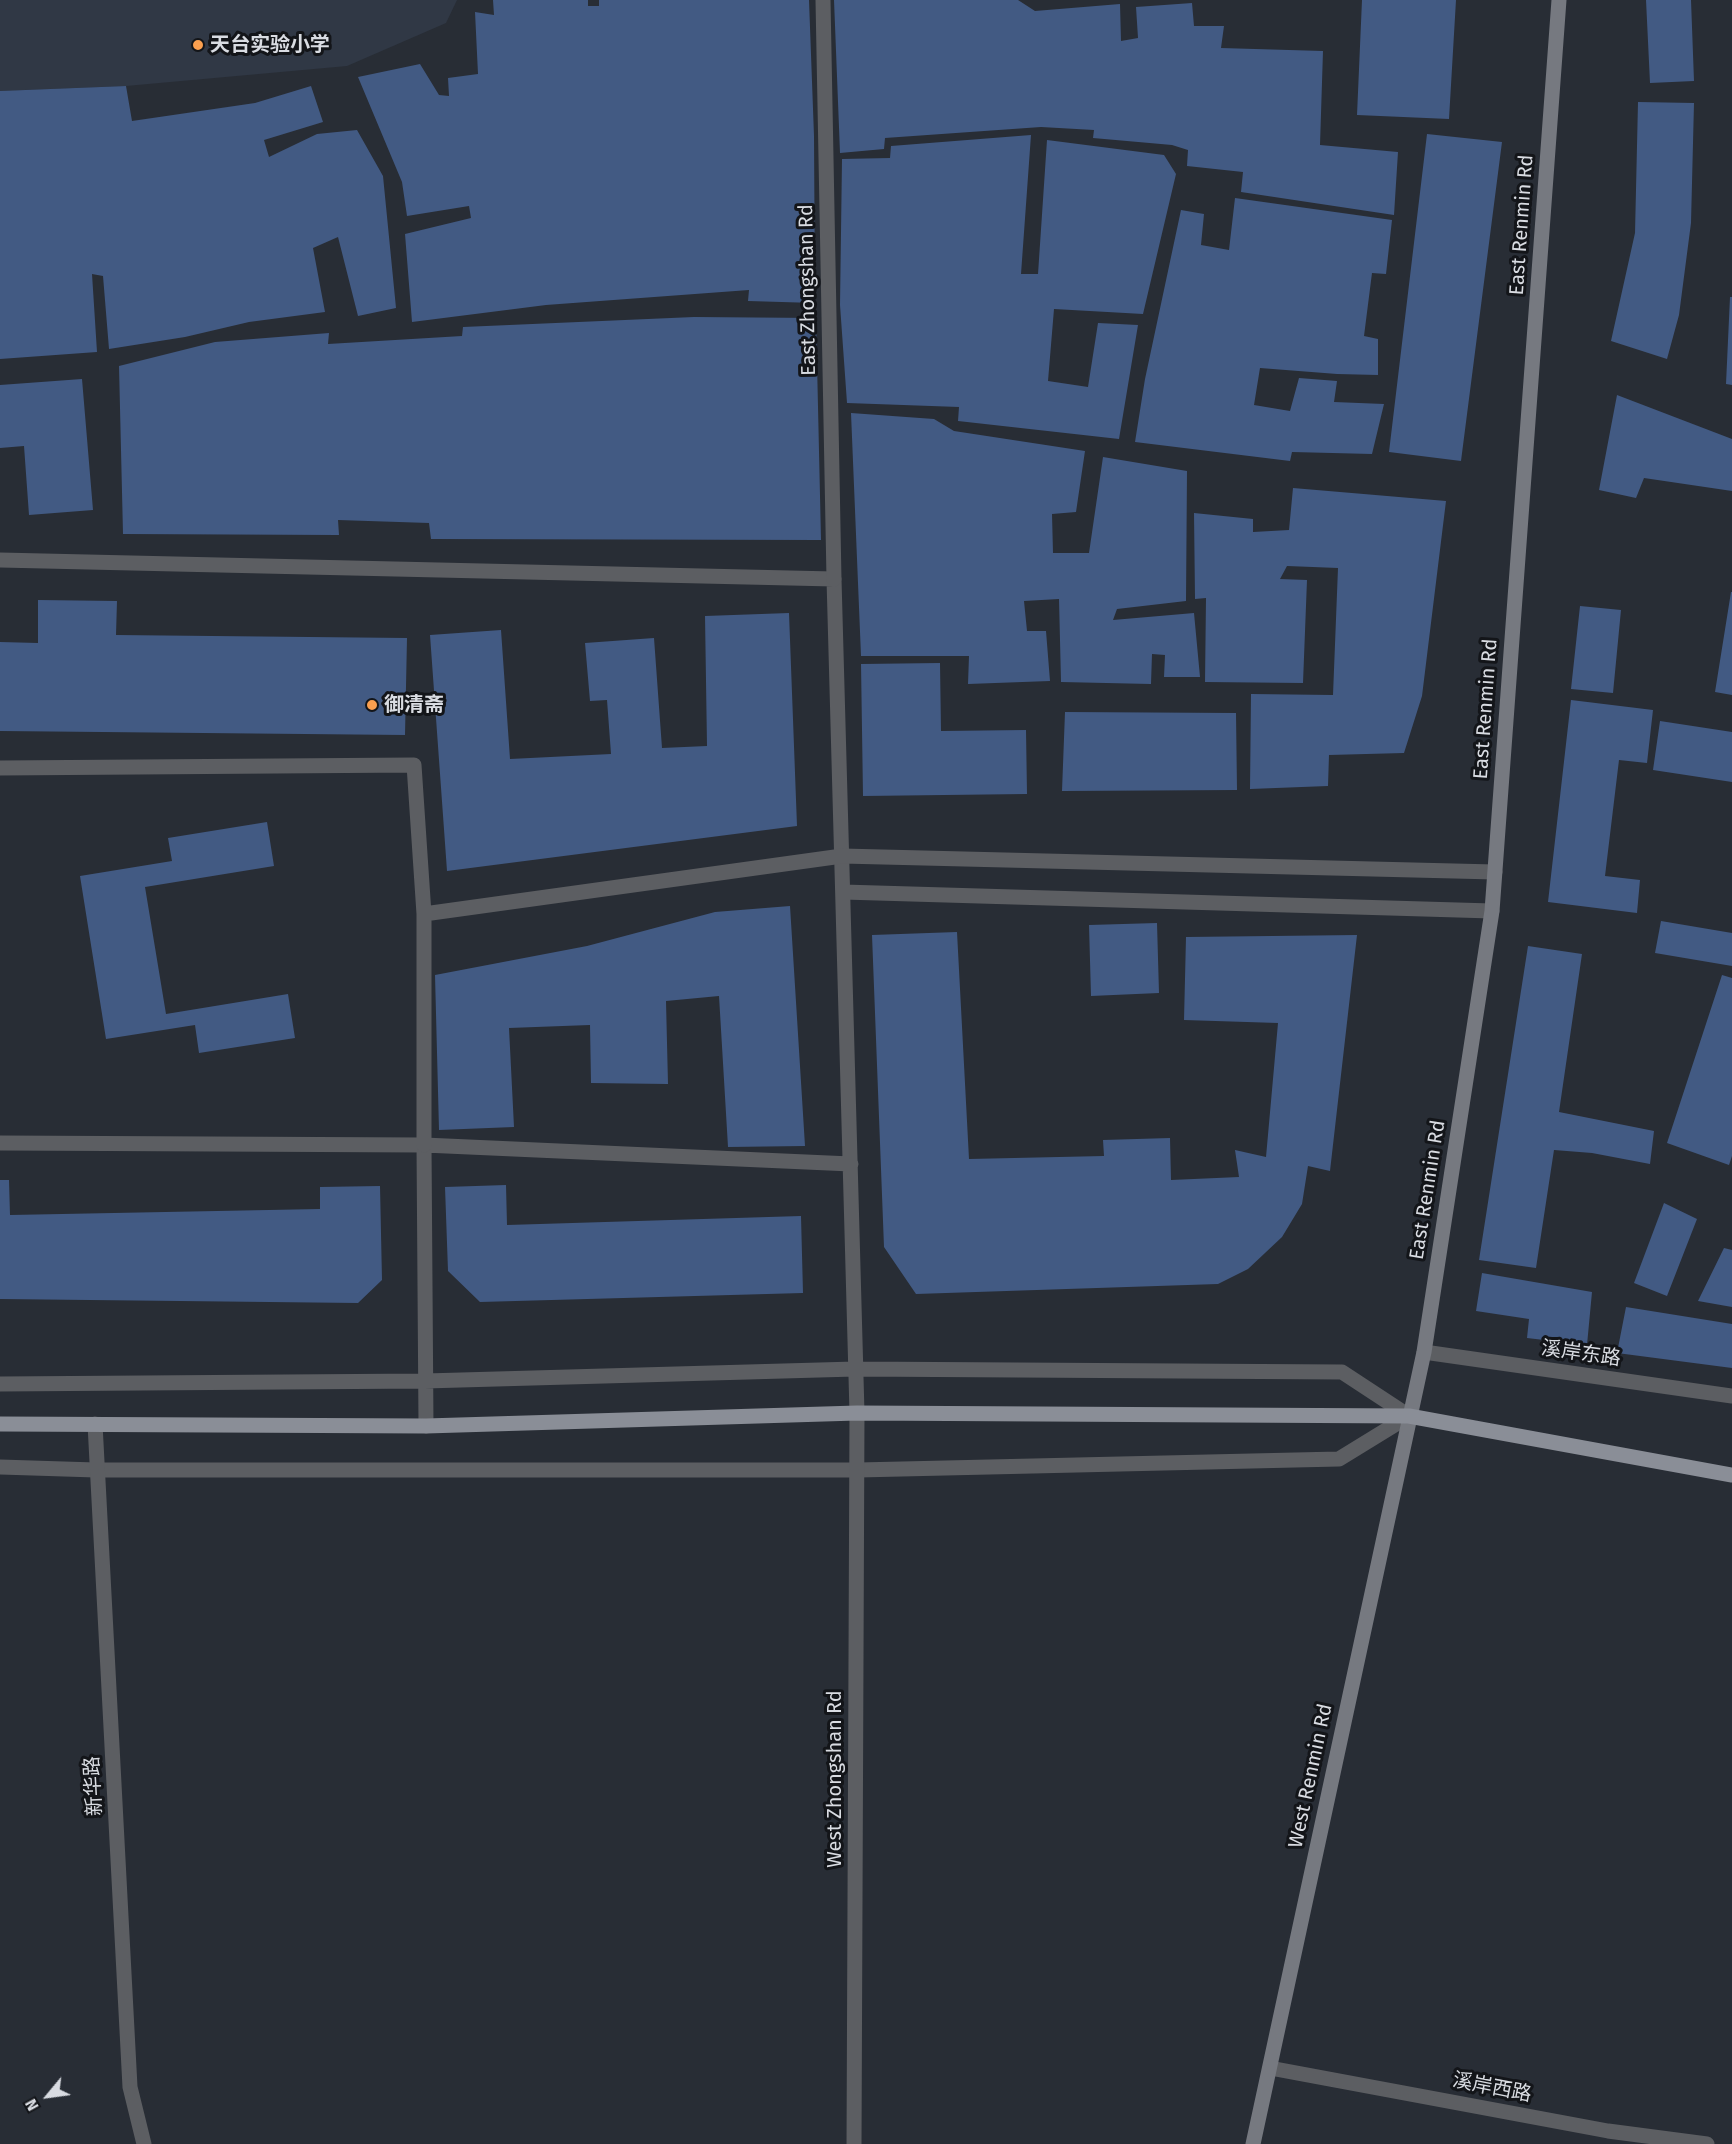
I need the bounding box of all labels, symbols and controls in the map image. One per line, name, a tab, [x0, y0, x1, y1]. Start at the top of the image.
place label: 天台实验小学	[210, 33, 330, 57]
marker: 天台实验小学	[191, 38, 205, 52]
street label: East Renmin Rd	[1505, 154, 1539, 296]
street label: East Zhongshan Rd	[795, 204, 821, 376]
street label: East Renmin Rd	[1469, 638, 1503, 780]
place label: 御清斋	[384, 693, 444, 717]
marker: 御清斋	[365, 698, 379, 712]
street label: East Renmin Rd	[1405, 1119, 1451, 1261]
street label: 溪岸东路	[1540, 1337, 1622, 1371]
street label: West Zhongshan Rd	[823, 1690, 847, 1868]
street label: West Renmin Rd	[1284, 1702, 1338, 1850]
street label: 新华路	[80, 1755, 108, 1817]
north arrow	[18, 2066, 78, 2126]
street label: 溪岸西路	[1450, 2069, 1534, 2107]
text: N	[21, 2096, 43, 2114]

